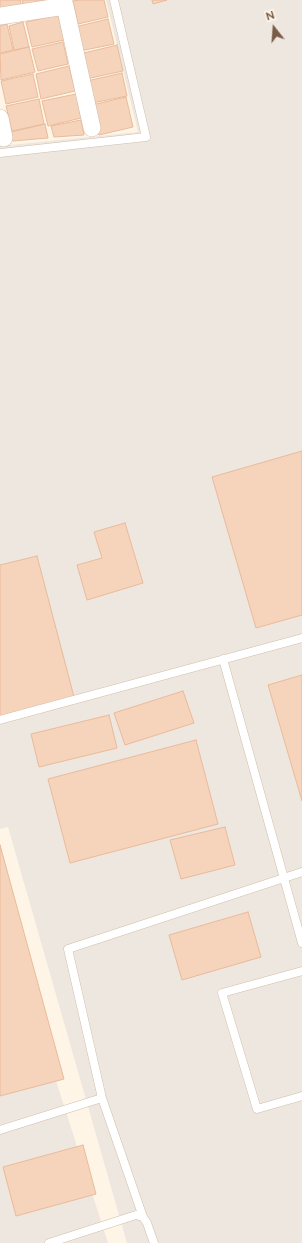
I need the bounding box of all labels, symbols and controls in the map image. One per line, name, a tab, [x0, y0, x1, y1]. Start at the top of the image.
north arrow	[254, 8, 294, 48]
text: N	[264, 9, 276, 23]

